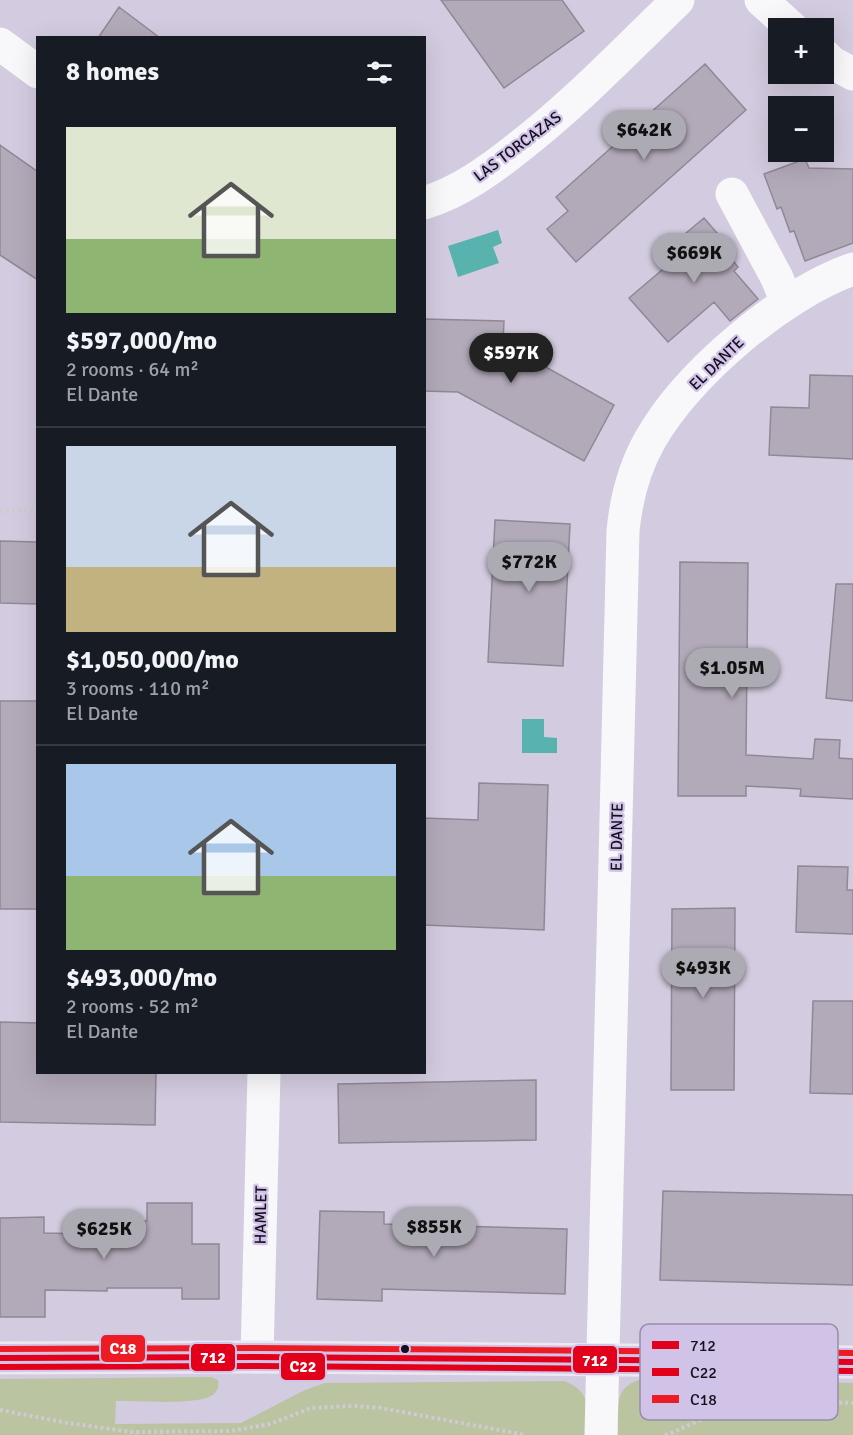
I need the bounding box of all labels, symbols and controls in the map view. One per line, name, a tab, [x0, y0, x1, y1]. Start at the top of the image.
map controls	[768, 18, 834, 162]
button: +	[768, 18, 834, 84]
text: 8 homes	[66, 56, 159, 88]
icon: filters	[363, 56, 396, 89]
button: −	[768, 96, 834, 162]
street label: LAS TORCAZAS	[470, 107, 566, 186]
pin: $642K	[602, 110, 686, 161]
text: $642K	[616, 117, 672, 142]
icon: home	[177, 166, 285, 274]
pin: $669K	[652, 233, 736, 284]
text: $669K	[666, 240, 722, 265]
text: $597,000/mo	[66, 325, 217, 357]
pin: $597K	[469, 333, 553, 384]
street label: EL DANTE	[685, 333, 748, 395]
text: $597K	[483, 340, 539, 365]
text: 2 rooms · 64 m²	[66, 357, 199, 382]
text: El Dante	[66, 382, 138, 407]
icon: home	[177, 485, 285, 593]
pin: $772K	[487, 542, 571, 593]
text: $772K	[501, 549, 557, 574]
text: $1,050,000/mo	[66, 644, 239, 676]
pin: $1.05M	[683, 648, 781, 699]
text: $1.05M	[699, 655, 765, 680]
text: 3 rooms · 110 m²	[66, 676, 210, 701]
text: El Dante	[66, 701, 138, 726]
icon: home	[177, 803, 285, 911]
street label: EL DANTE	[606, 803, 628, 871]
pin: $493K	[661, 948, 745, 999]
text: $493K	[675, 955, 731, 980]
text: $493,000/mo	[66, 962, 217, 994]
text: 2 rooms · 52 m²	[66, 994, 199, 1019]
text: El Dante	[66, 1019, 138, 1044]
street label: HAMLET	[250, 1185, 272, 1245]
pin: $855K	[392, 1207, 476, 1258]
pin: $625K	[62, 1209, 146, 1260]
text: $855K	[406, 1214, 462, 1239]
text: $625K	[76, 1216, 132, 1241]
legend	[640, 1324, 838, 1420]
line badge: C18	[100, 1334, 146, 1363]
text: 712	[690, 1336, 716, 1356]
text: C18	[109, 1339, 137, 1359]
line badge: 712	[190, 1343, 236, 1372]
unlabelled marker	[399, 1343, 411, 1355]
line badge: 712	[572, 1345, 618, 1374]
text: 712	[200, 1348, 226, 1368]
text: 712	[582, 1351, 608, 1371]
line badge: C22	[280, 1352, 326, 1381]
text: C22	[289, 1357, 317, 1377]
text: C22	[690, 1363, 717, 1383]
text: C18	[690, 1390, 717, 1410]

